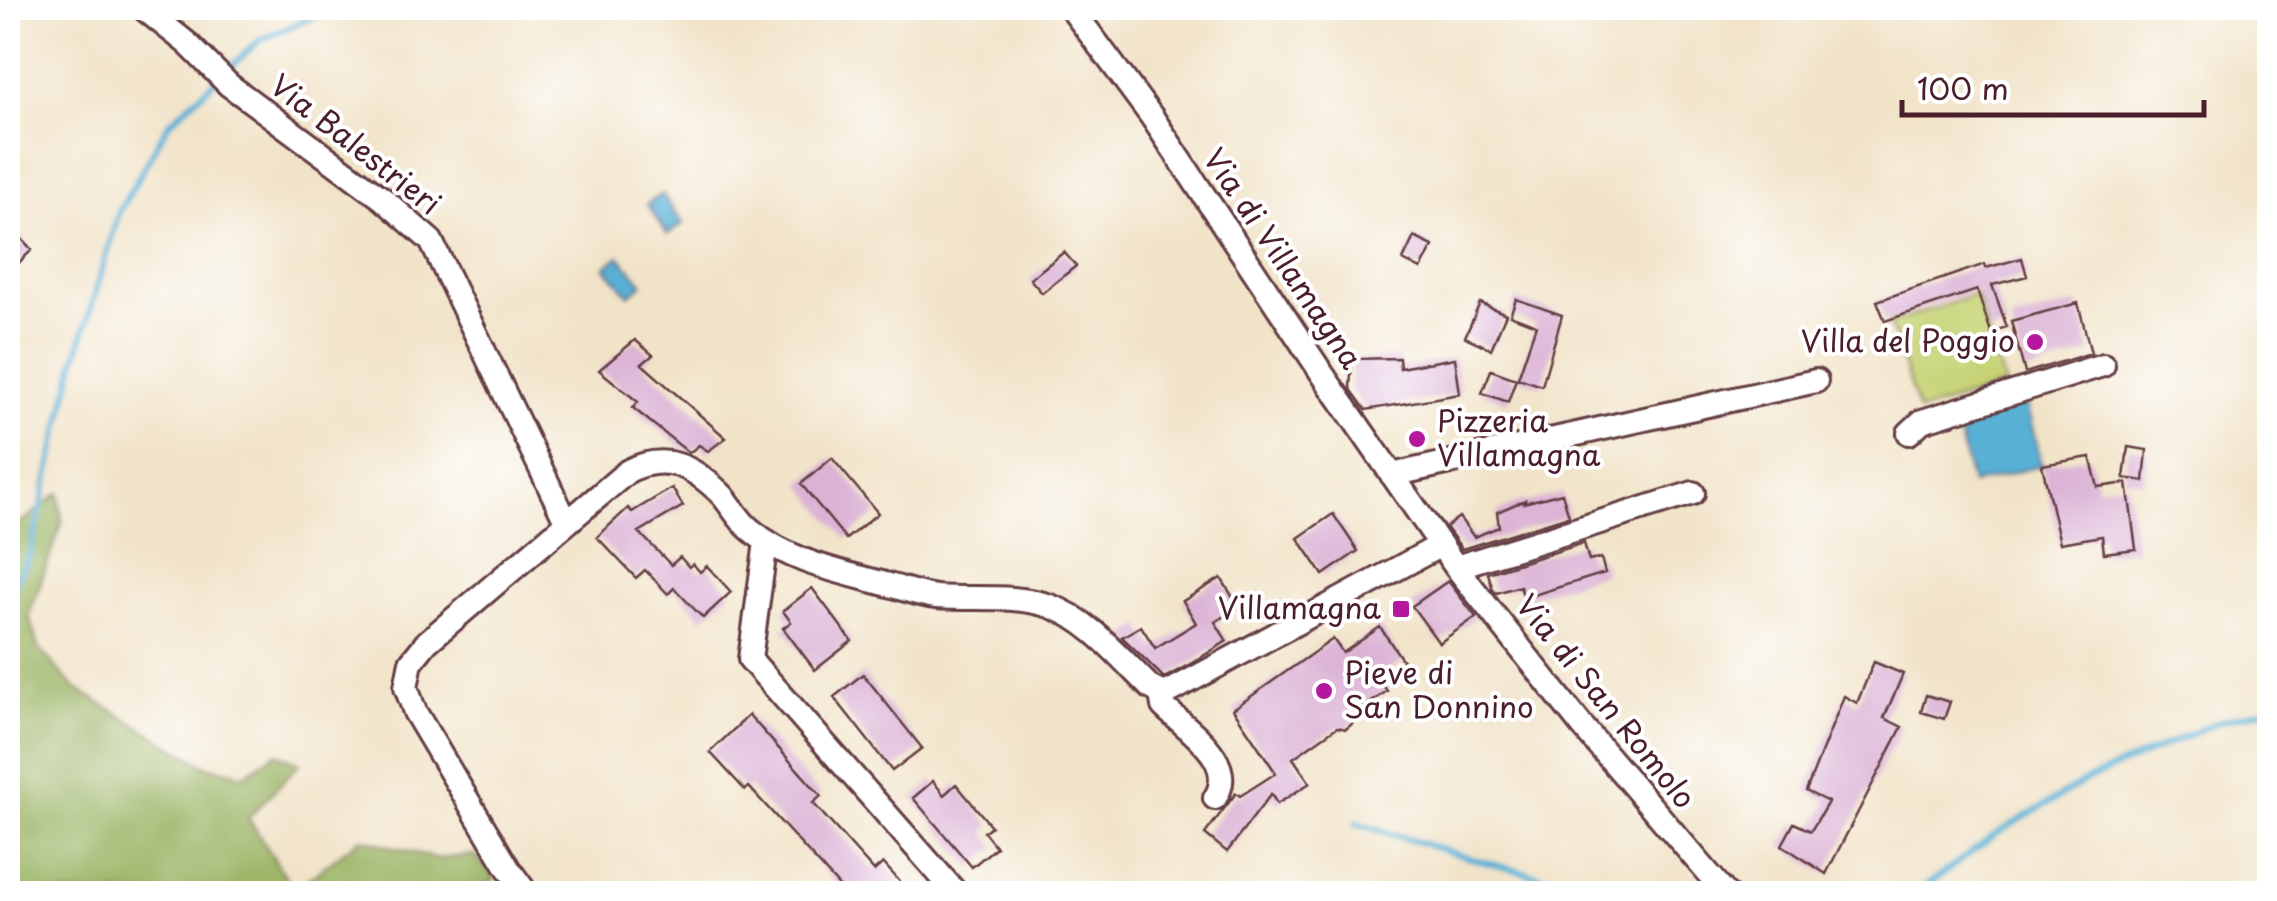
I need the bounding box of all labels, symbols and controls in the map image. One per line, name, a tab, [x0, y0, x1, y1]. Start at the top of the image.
scale bar	[1902, 55, 2204, 117]
street label: Via Balestrieri	[261, 62, 452, 224]
text: 100 m	[1917, 65, 2009, 110]
street label: Via di Villamagna	[1193, 138, 1375, 377]
place label: Villa del Poggio	[1801, 317, 2015, 362]
marker: Villa del Poggio	[2024, 331, 2046, 353]
place label: Pizzeria Villamagna	[1437, 397, 1601, 476]
marker: Pizzeria Villamagna	[1406, 428, 1428, 450]
street label: Via di San Romolo	[1506, 583, 1708, 817]
place label: Villamagna	[1218, 584, 1381, 629]
marker: Villamagna	[1390, 598, 1412, 620]
place label: Pieve di San Donnino	[1344, 649, 1534, 728]
marker: Pieve di San Donnino	[1313, 680, 1335, 702]

